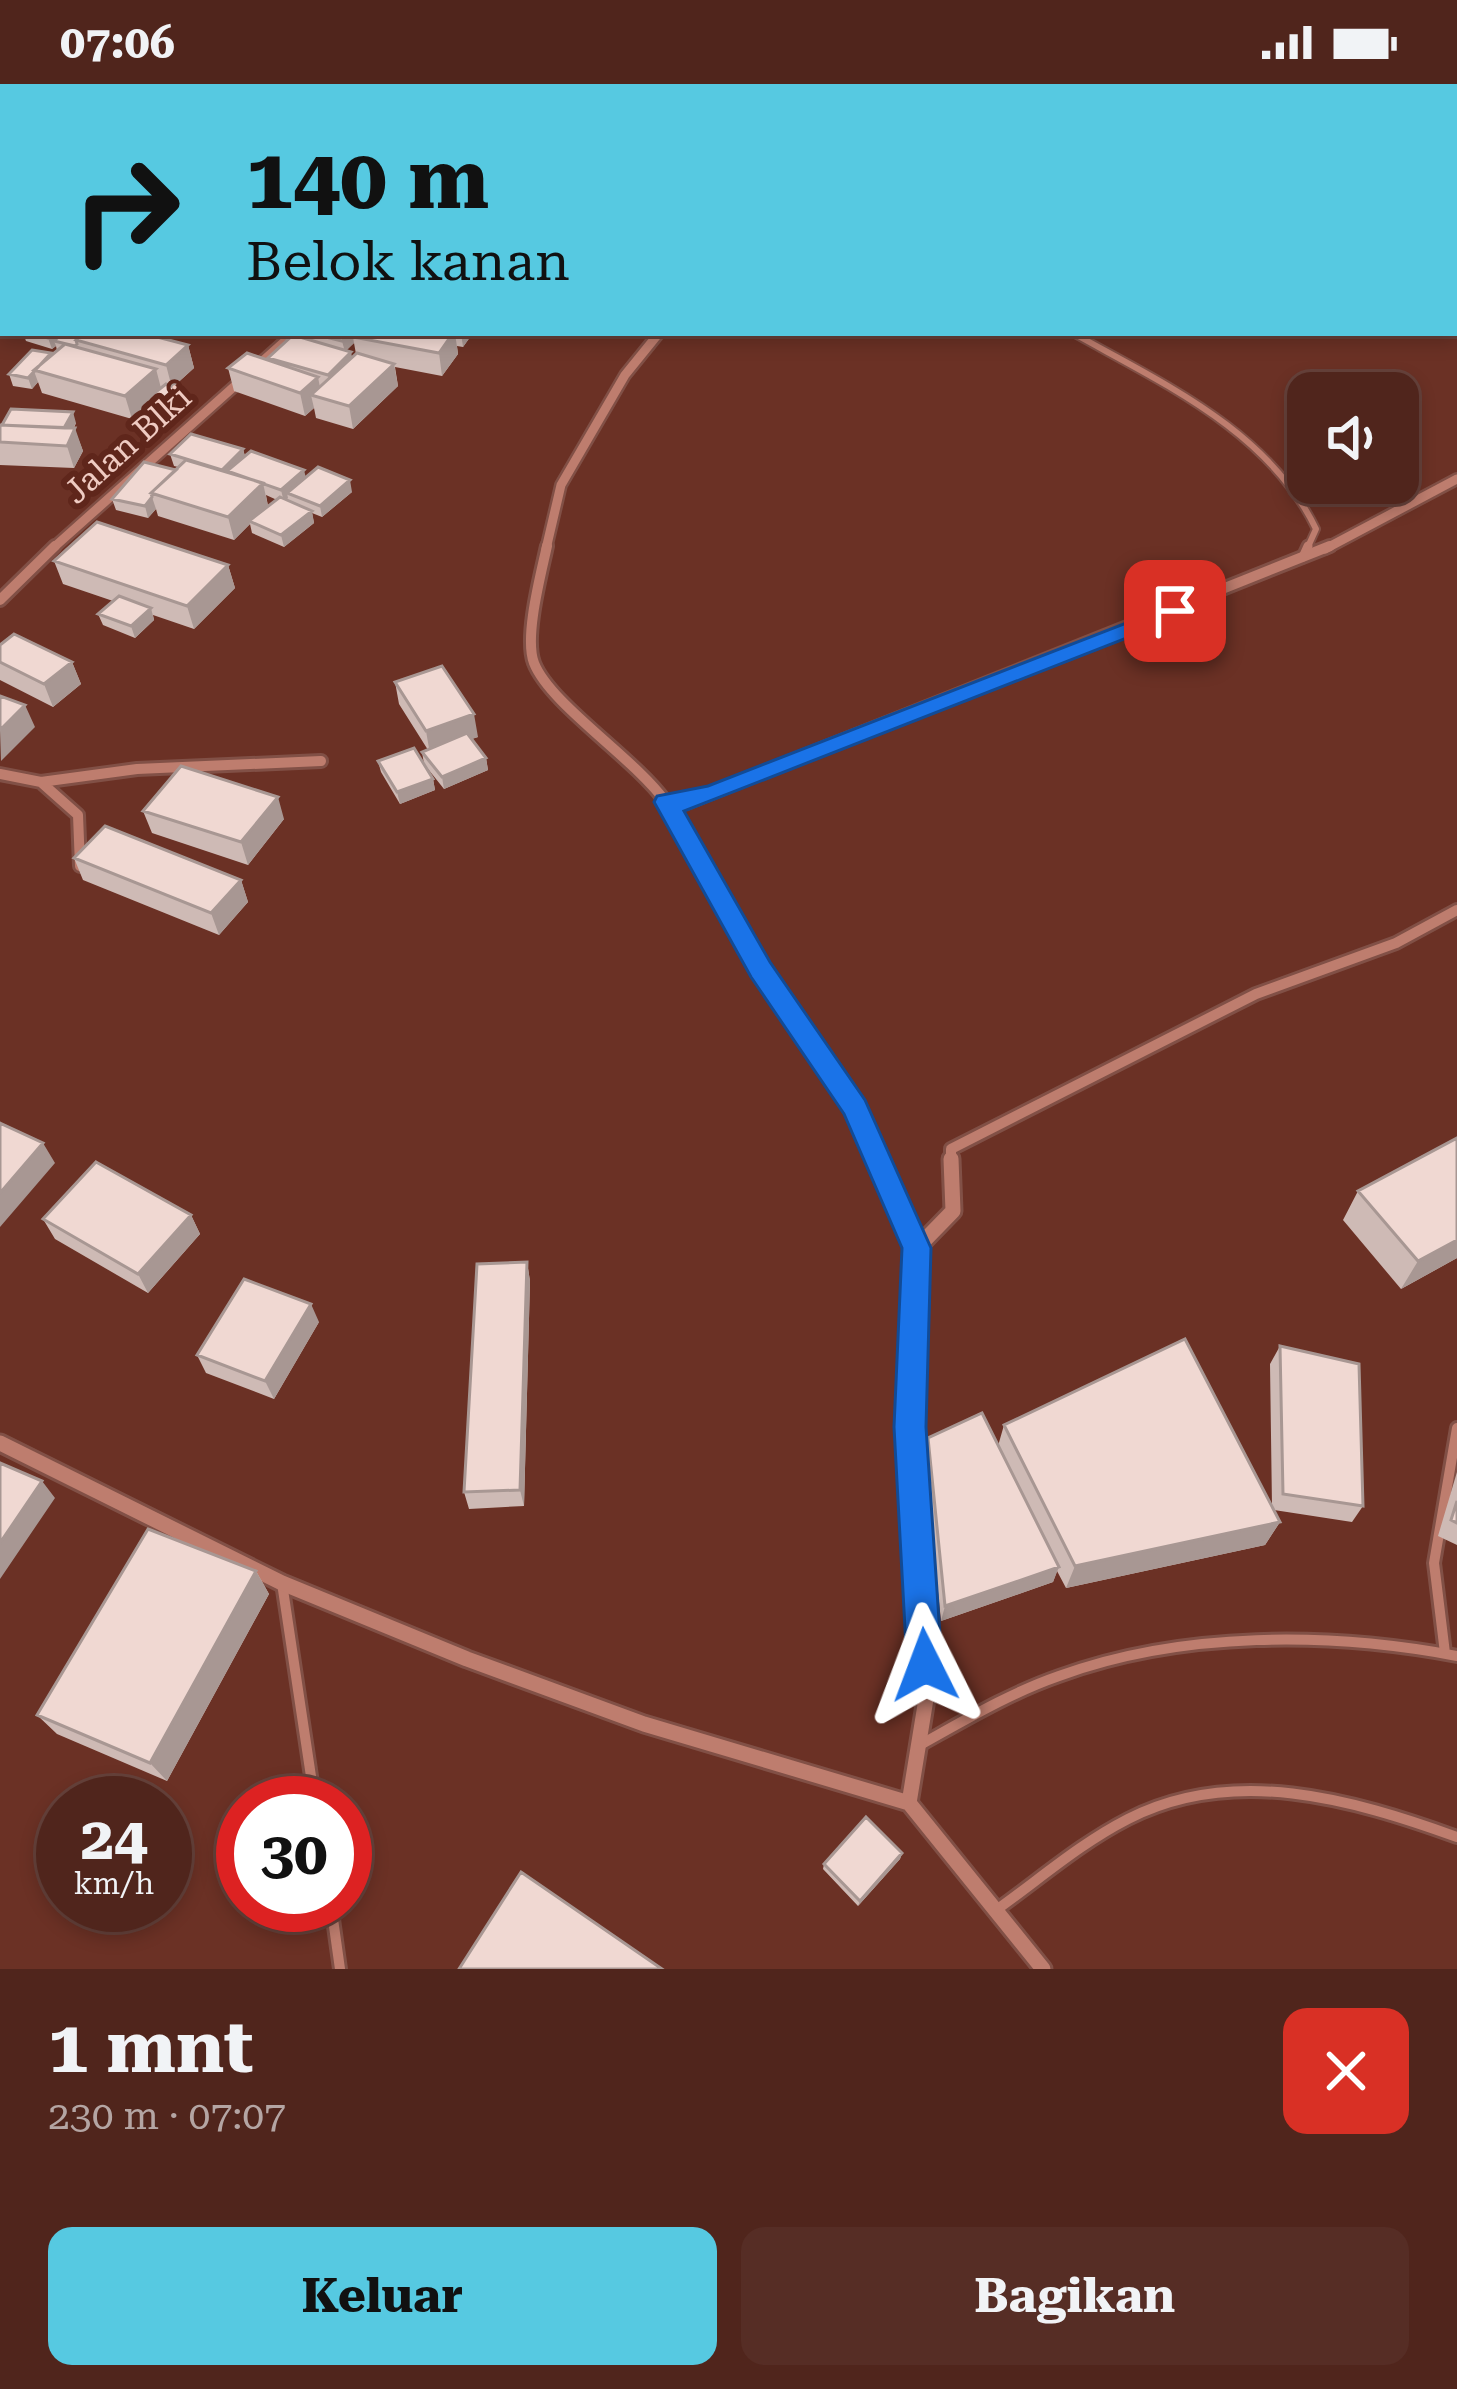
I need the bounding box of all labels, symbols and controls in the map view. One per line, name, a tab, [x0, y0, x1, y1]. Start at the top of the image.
text: 07:06	[60, 16, 175, 69]
text: 140 m	[246, 130, 489, 228]
icon: right	[48, 132, 204, 288]
text: Belok kanan	[246, 230, 570, 293]
map controls	[1287, 372, 1419, 504]
button: sound	[1287, 372, 1419, 504]
street label: Jalan Blki	[56, 377, 199, 511]
pin	[1124, 560, 1226, 662]
icon: arrive	[1142, 578, 1208, 644]
position arrow	[862, 1602, 988, 1728]
speed limit sign: 30	[216, 1776, 372, 1932]
text: 24	[80, 1803, 148, 1874]
text: km/h	[74, 1866, 154, 1901]
text: 1 mnt	[48, 2005, 254, 2090]
button: close	[1283, 2008, 1409, 2134]
text: 230 m · 07:07	[48, 2093, 286, 2139]
button: Keluar	[48, 2227, 717, 2365]
button: Bagikan	[741, 2227, 1409, 2365]

